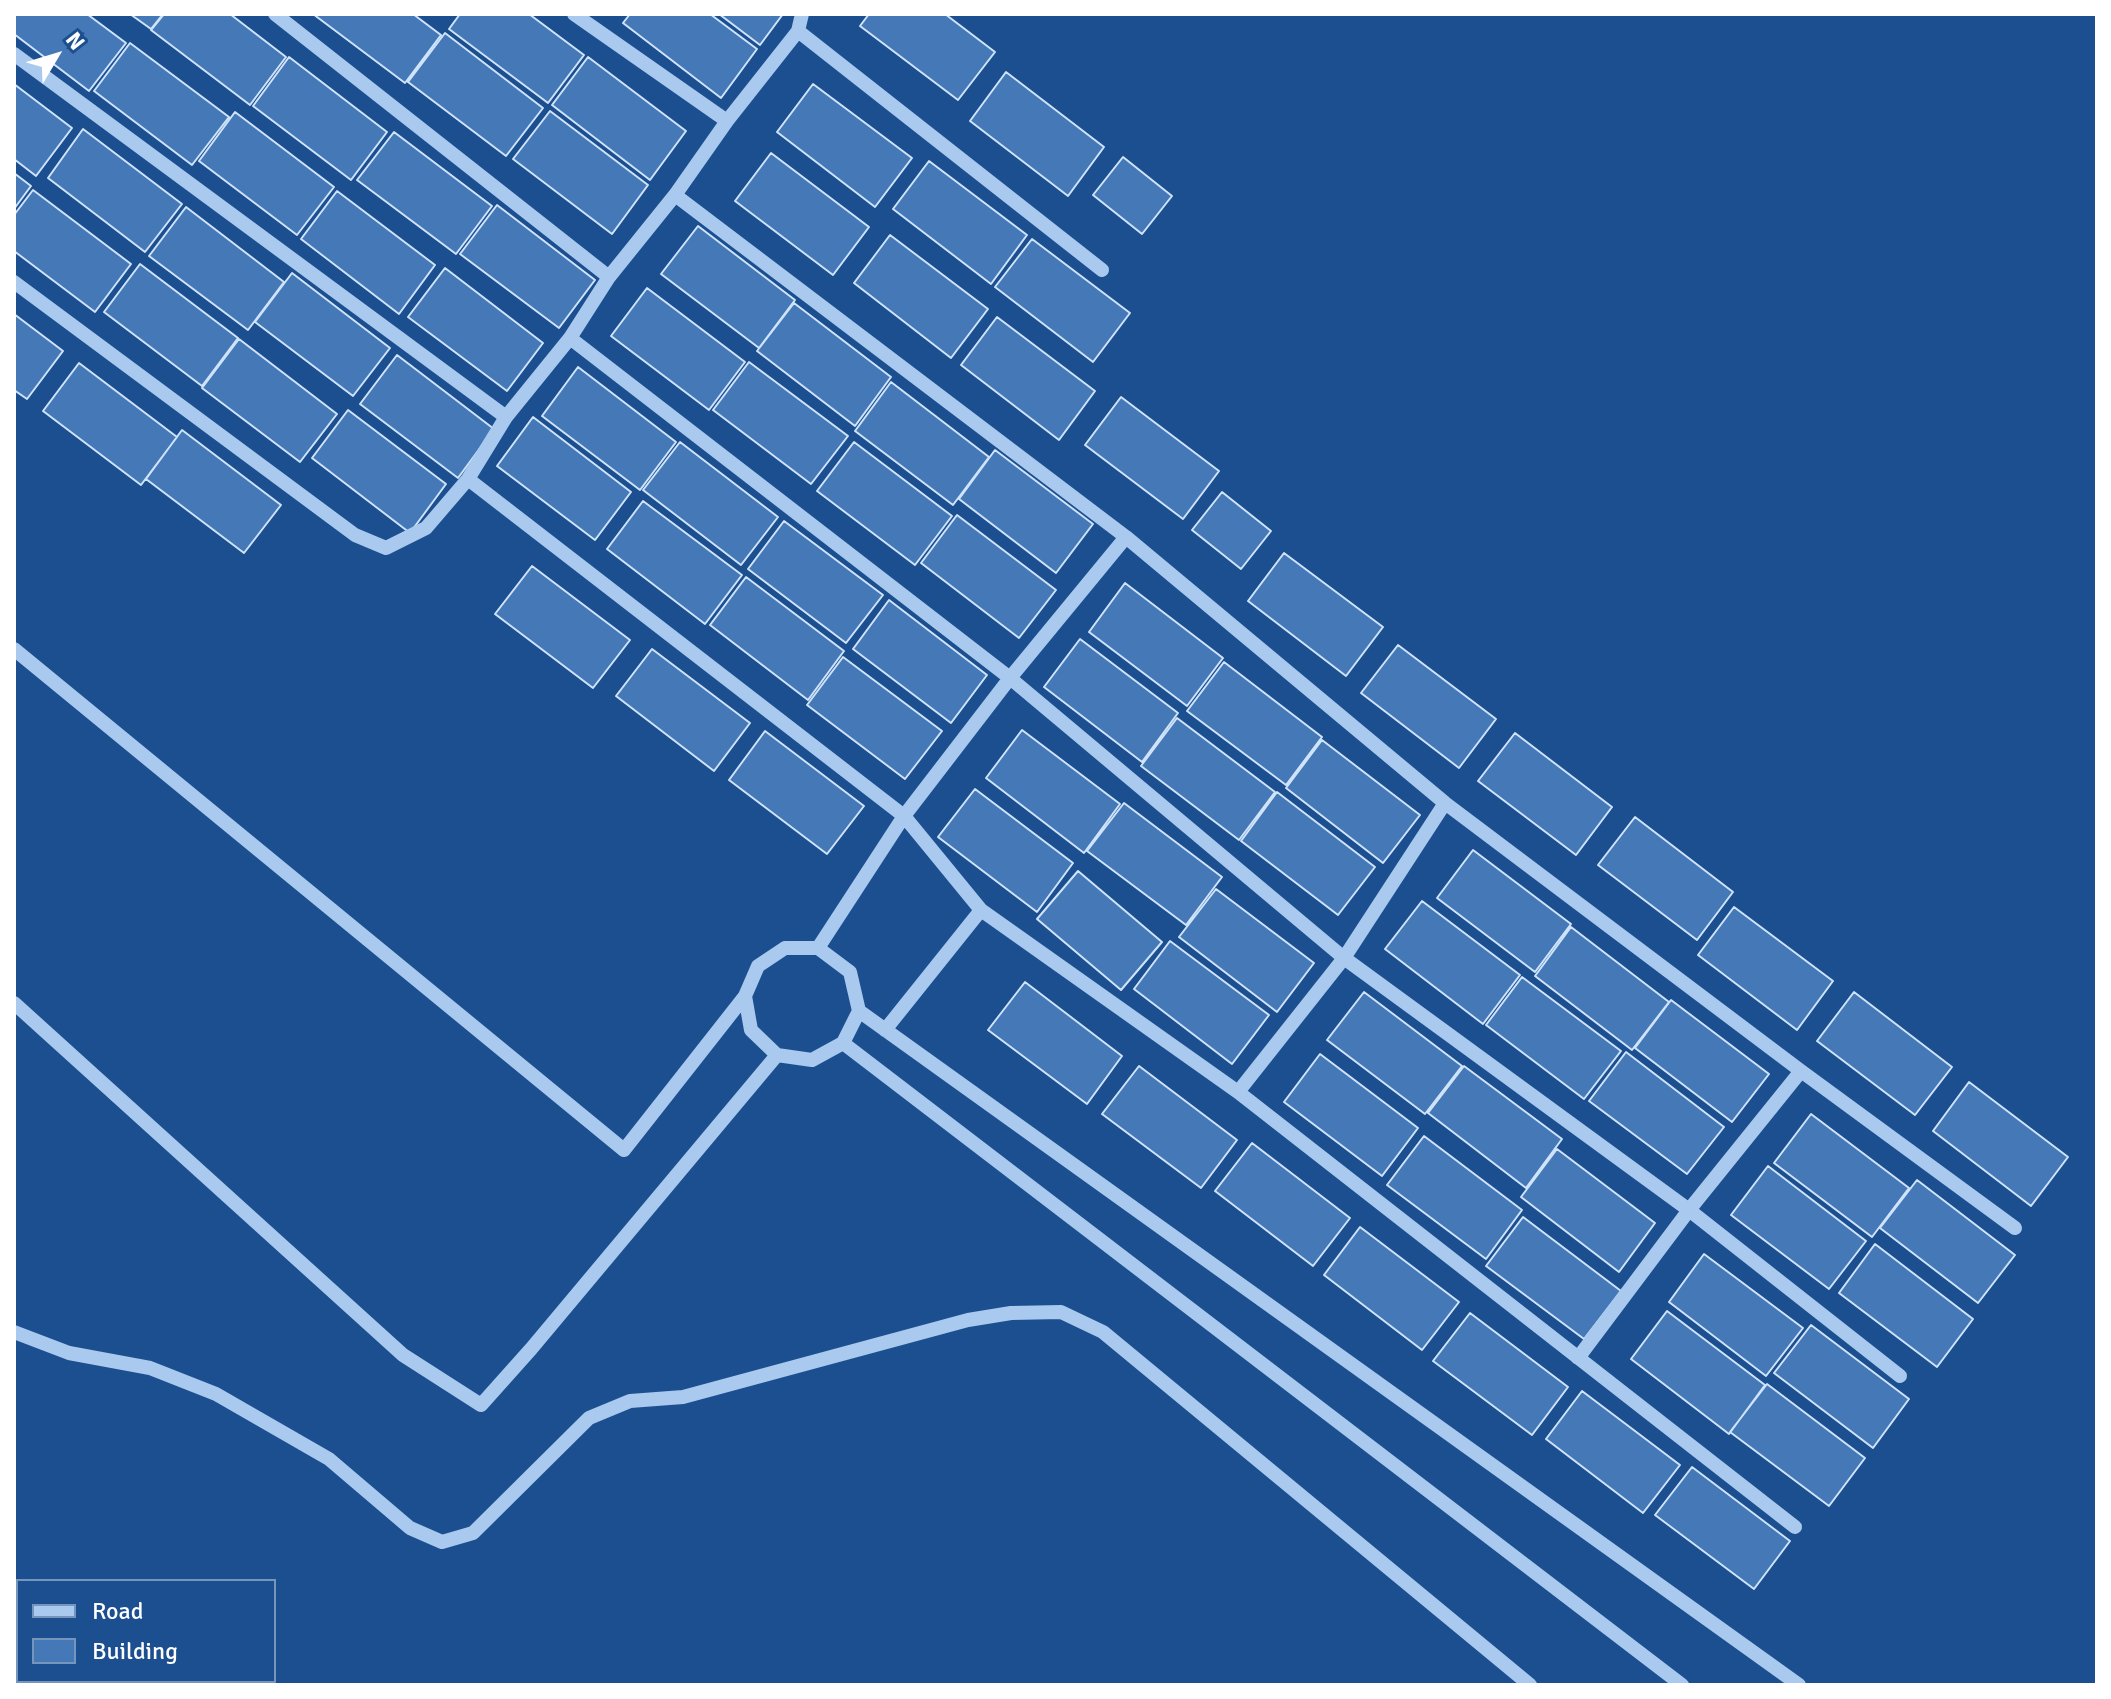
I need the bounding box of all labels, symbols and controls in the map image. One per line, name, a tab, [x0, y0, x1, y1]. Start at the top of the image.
north arrow	[16, 16, 96, 96]
text: N	[60, 27, 91, 55]
legend	[16, 1579, 276, 1683]
text: Road	[92, 1596, 143, 1626]
text: Building	[92, 1636, 178, 1666]

